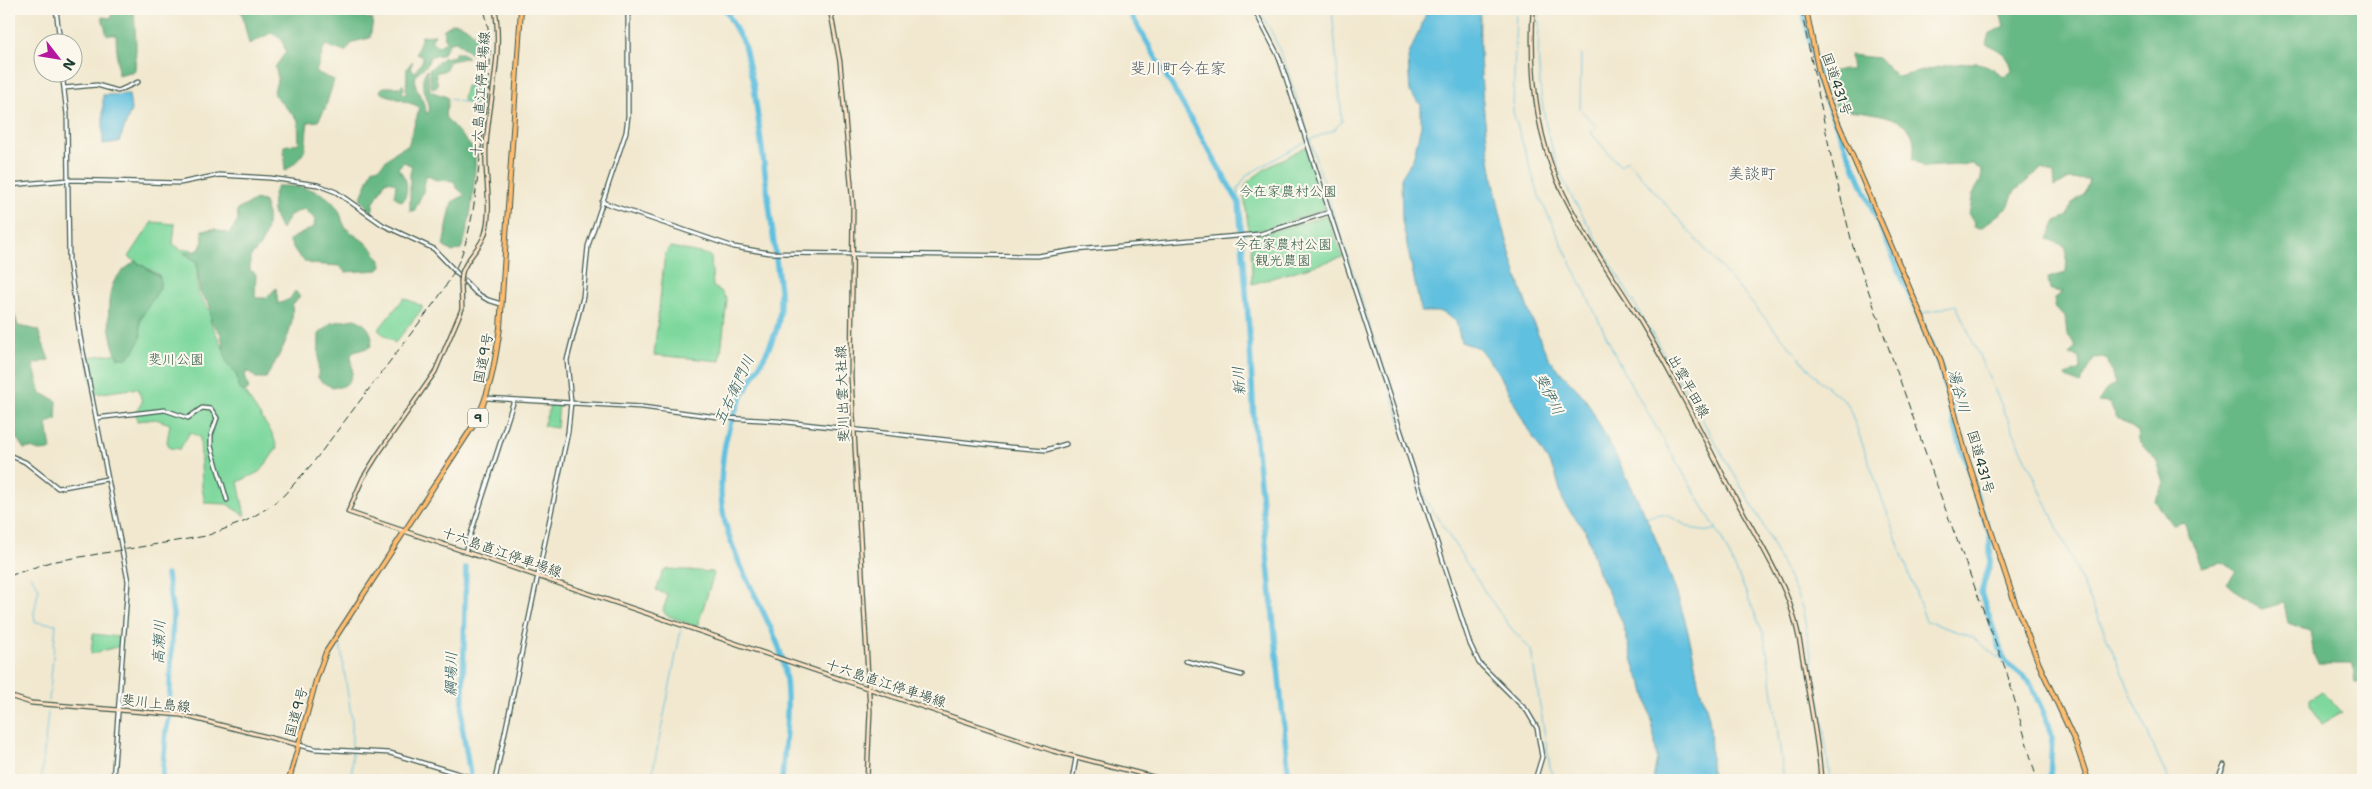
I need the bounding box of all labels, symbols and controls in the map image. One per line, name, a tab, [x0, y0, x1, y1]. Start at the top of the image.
street label: 十六島直江停車場線	[467, 31, 493, 157]
north arrow	[32, 32, 82, 82]
street label: 国道431号	[1818, 50, 1856, 118]
text: N	[59, 55, 80, 74]
district label: 斐川町今在家	[1130, 58, 1226, 79]
district label: 美談町	[1728, 163, 1776, 184]
park label: 今在家農村公園	[1239, 182, 1337, 200]
park label: 今在家農村公園 観光農園	[1234, 235, 1332, 269]
street label: 国道9号	[469, 331, 497, 385]
street label: 斐川出雲大社線	[831, 345, 853, 443]
park label: 斐川公園	[148, 350, 204, 368]
street label: 出雲平田線	[1664, 351, 1714, 421]
water label: 五右衛門川	[709, 352, 759, 428]
water label: 新川	[1228, 365, 1250, 397]
water label: 湯谷川	[1944, 367, 1974, 415]
water label: 斐伊川	[1530, 369, 1568, 419]
road number: 9	[468, 408, 488, 428]
street label: 国道431号	[1963, 428, 1999, 496]
street label: 十六島直江停車場線	[440, 523, 564, 581]
water label: 高瀬川	[148, 619, 170, 665]
water label: 綱場川	[441, 651, 461, 697]
street label: 十六島直江停車場線	[823, 655, 949, 711]
street label: 国道9号	[281, 685, 311, 739]
street label: 斐川上島線	[120, 690, 192, 716]

